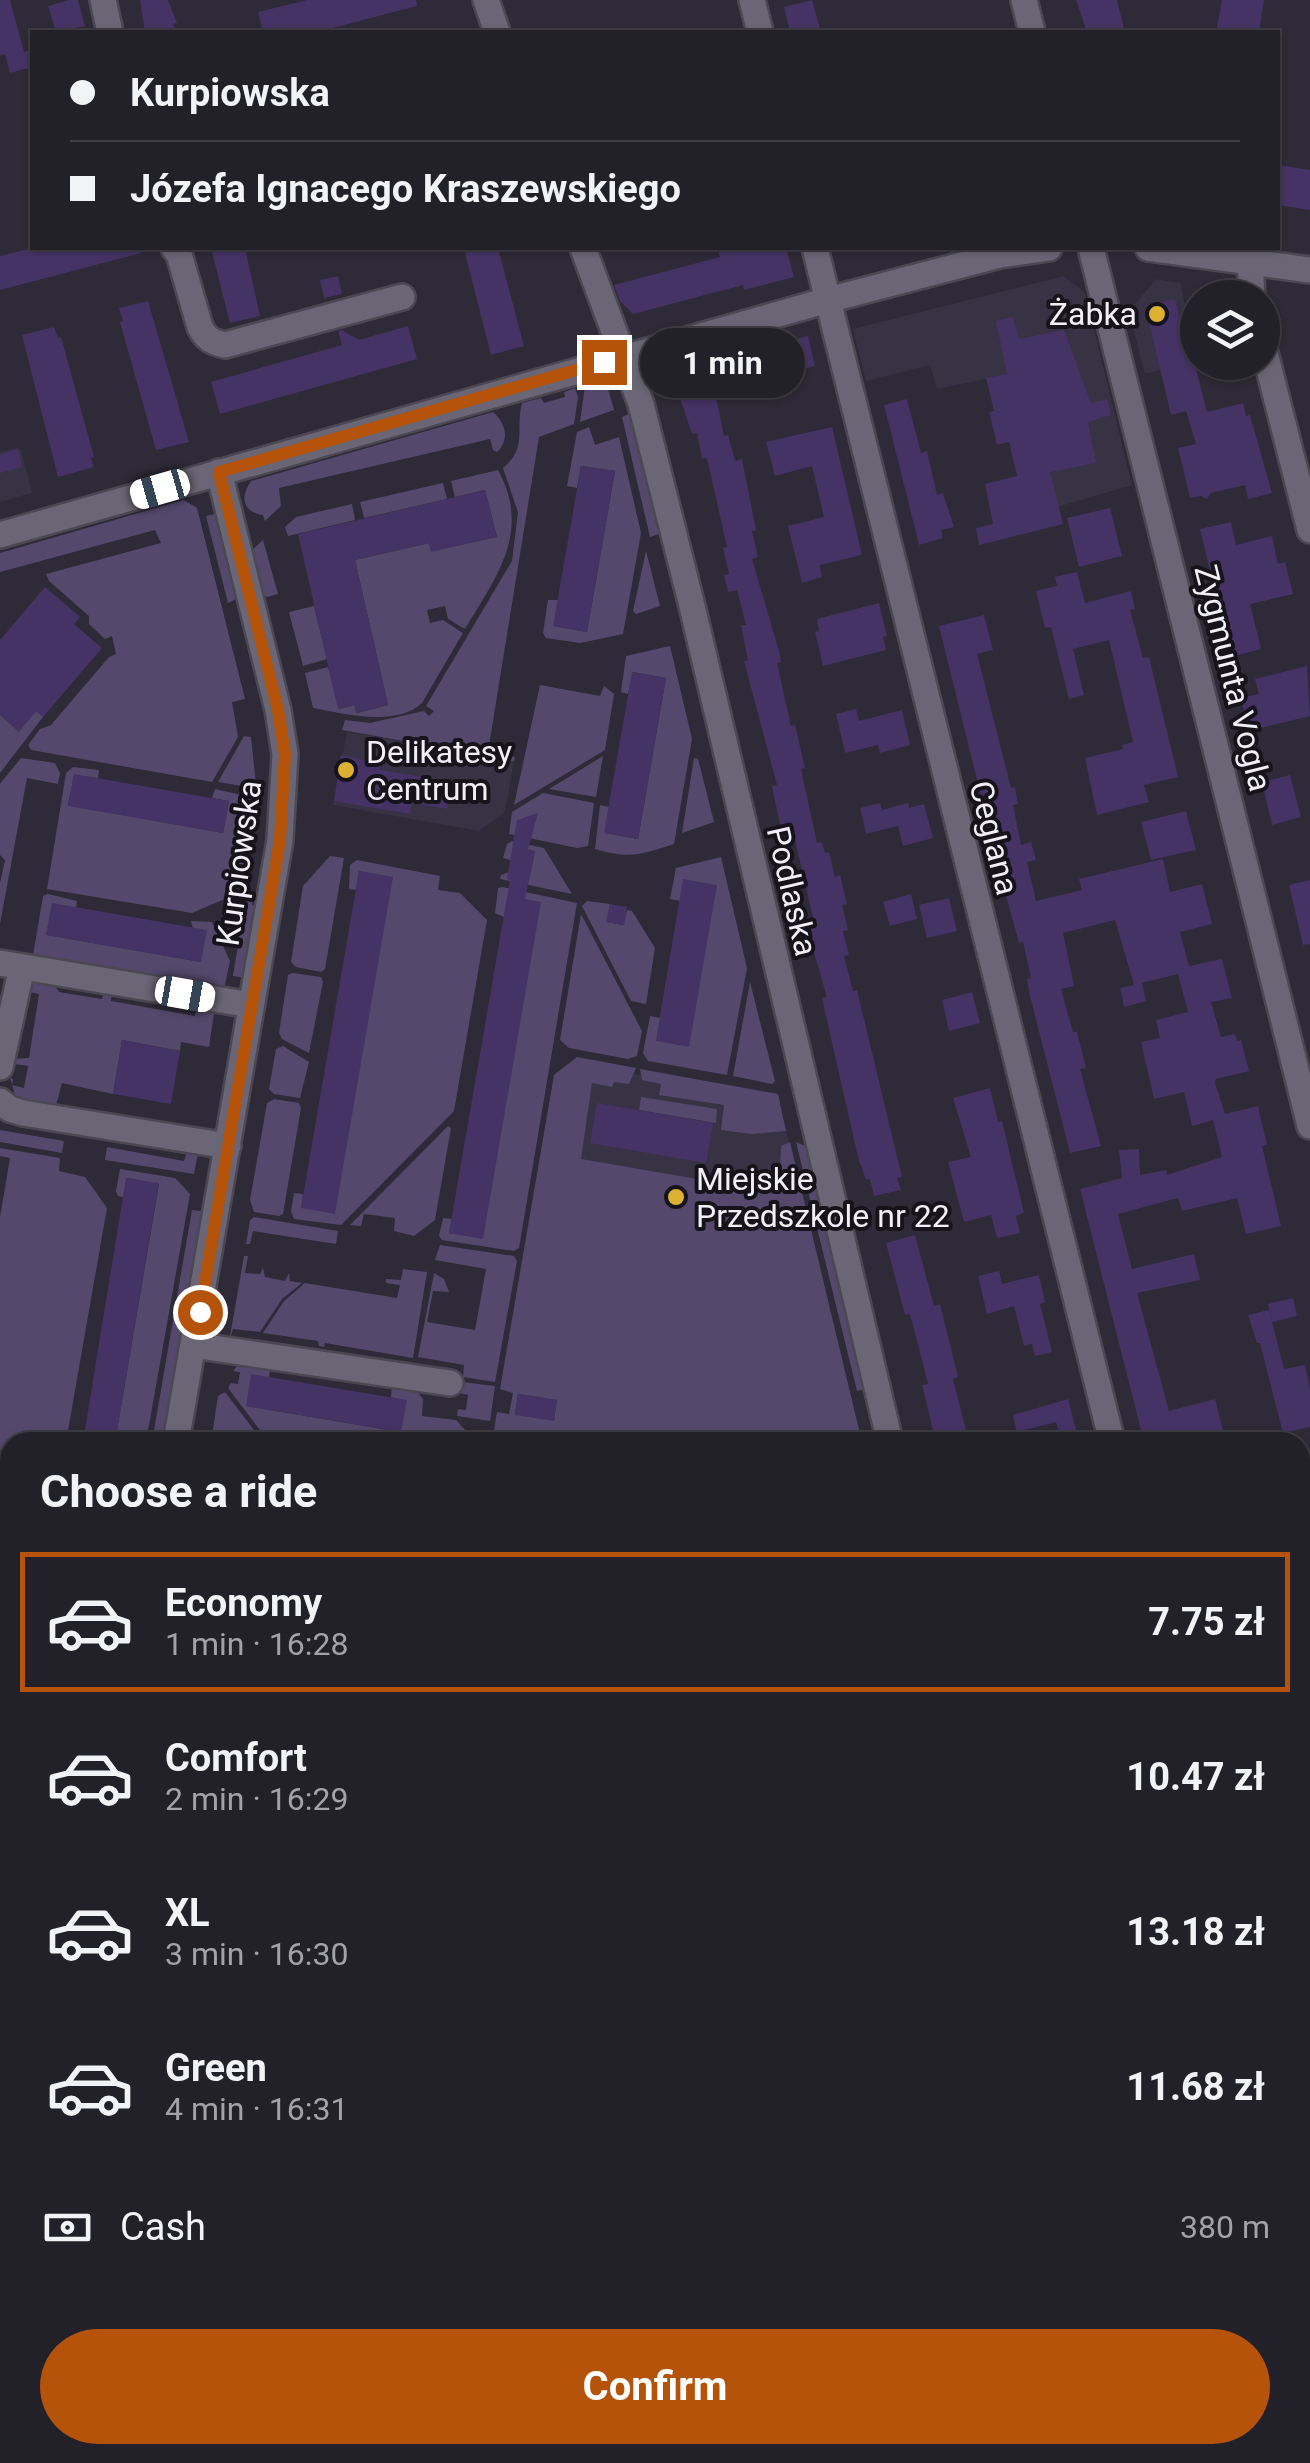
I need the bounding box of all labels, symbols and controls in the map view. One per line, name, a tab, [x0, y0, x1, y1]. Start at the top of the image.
text: Kurpiowska	[130, 71, 330, 115]
text: Józefa Ignacego Kraszewskiego	[130, 167, 681, 211]
map controls	[1180, 280, 1280, 380]
button: layers	[1180, 280, 1280, 380]
place label: Żabka	[1049, 295, 1137, 333]
marker: Żabka	[1146, 303, 1168, 325]
callout: 1 min	[639, 327, 804, 397]
route end	[582, 340, 627, 385]
text: 1 min	[682, 344, 763, 382]
car	[127, 466, 193, 512]
street label: Zygmunta Vogla	[1187, 561, 1279, 795]
place label: Delikatesy Centrum	[366, 733, 512, 808]
marker: Delikatesy Centrum	[335, 759, 357, 781]
street label: Ceglana	[962, 777, 1026, 899]
street label: Kurpiowska	[209, 778, 269, 948]
street label: Podlaska	[759, 823, 825, 959]
car	[153, 974, 217, 1014]
place label: Miejskie Przedszkole nr 22	[696, 1160, 950, 1235]
marker: Miejskie Przedszkole nr 22	[665, 1186, 687, 1208]
route start	[178, 1290, 223, 1335]
text: Choose a ride	[40, 1465, 317, 1518]
icon: car	[45, 1577, 135, 1667]
text: Economy	[165, 1581, 322, 1625]
text: 7.75 zł	[1148, 1600, 1265, 1644]
text: 1 min · 16:28	[165, 1625, 348, 1663]
icon: car	[45, 1732, 135, 1822]
text: Comfort	[165, 1736, 307, 1780]
text: 10.47 zł	[1126, 1755, 1265, 1799]
text: 2 min · 16:29	[165, 1780, 348, 1818]
icon: car	[45, 1887, 135, 1977]
text: XL	[165, 1891, 210, 1935]
text: 13.18 zł	[1126, 1910, 1265, 1954]
text: 3 min · 16:30	[165, 1935, 348, 1973]
icon: car	[45, 2042, 135, 2132]
text: Green	[165, 2046, 267, 2090]
text: 11.68 zł	[1126, 2065, 1265, 2109]
text: 4 min · 16:31	[165, 2090, 348, 2128]
icon: cash	[40, 2200, 95, 2255]
text: Cash	[120, 2205, 206, 2249]
text: 380 m	[1180, 2208, 1270, 2246]
button: Confirm	[40, 2329, 1270, 2444]

